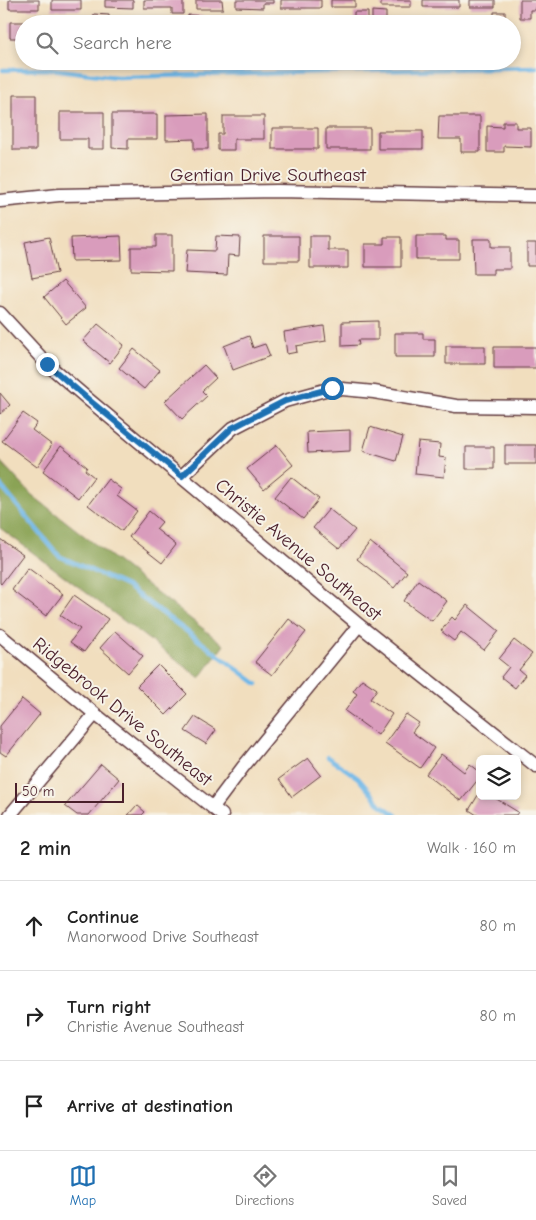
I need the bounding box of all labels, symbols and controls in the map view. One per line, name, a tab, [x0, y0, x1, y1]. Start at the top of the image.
search box	[15, 15, 521, 70]
icon: search	[33, 29, 61, 57]
text: Search here	[73, 32, 172, 54]
street label: Gentian Drive Southeast	[170, 164, 366, 186]
route end	[36, 353, 59, 376]
route start	[321, 377, 344, 400]
street label: Christie Avenue Southeast	[211, 474, 386, 626]
street label: Ridgebrook Drive Southeast	[28, 633, 217, 791]
map controls	[476, 755, 521, 800]
button: layers	[476, 755, 521, 800]
scale bar	[15, 780, 124, 803]
text: 50 m	[22, 783, 54, 800]
text: 2 min	[20, 836, 71, 860]
text: Walk · 160 m	[427, 839, 516, 857]
text: Continue	[67, 906, 139, 928]
icon: ahead	[20, 912, 48, 940]
text: 80 m	[479, 917, 516, 935]
text: Manorwood Drive Southeast	[67, 928, 258, 946]
text: Turn right	[67, 996, 151, 1018]
icon: right	[20, 1002, 48, 1030]
text: 80 m	[479, 1007, 516, 1025]
text: Christie Avenue Southeast	[67, 1018, 244, 1036]
icon: arrive	[20, 1092, 48, 1120]
text: Arrive at destination	[67, 1095, 233, 1117]
tab: Map	[69, 1162, 97, 1209]
tab: Directions	[235, 1162, 294, 1209]
tab: Saved	[432, 1162, 467, 1209]

